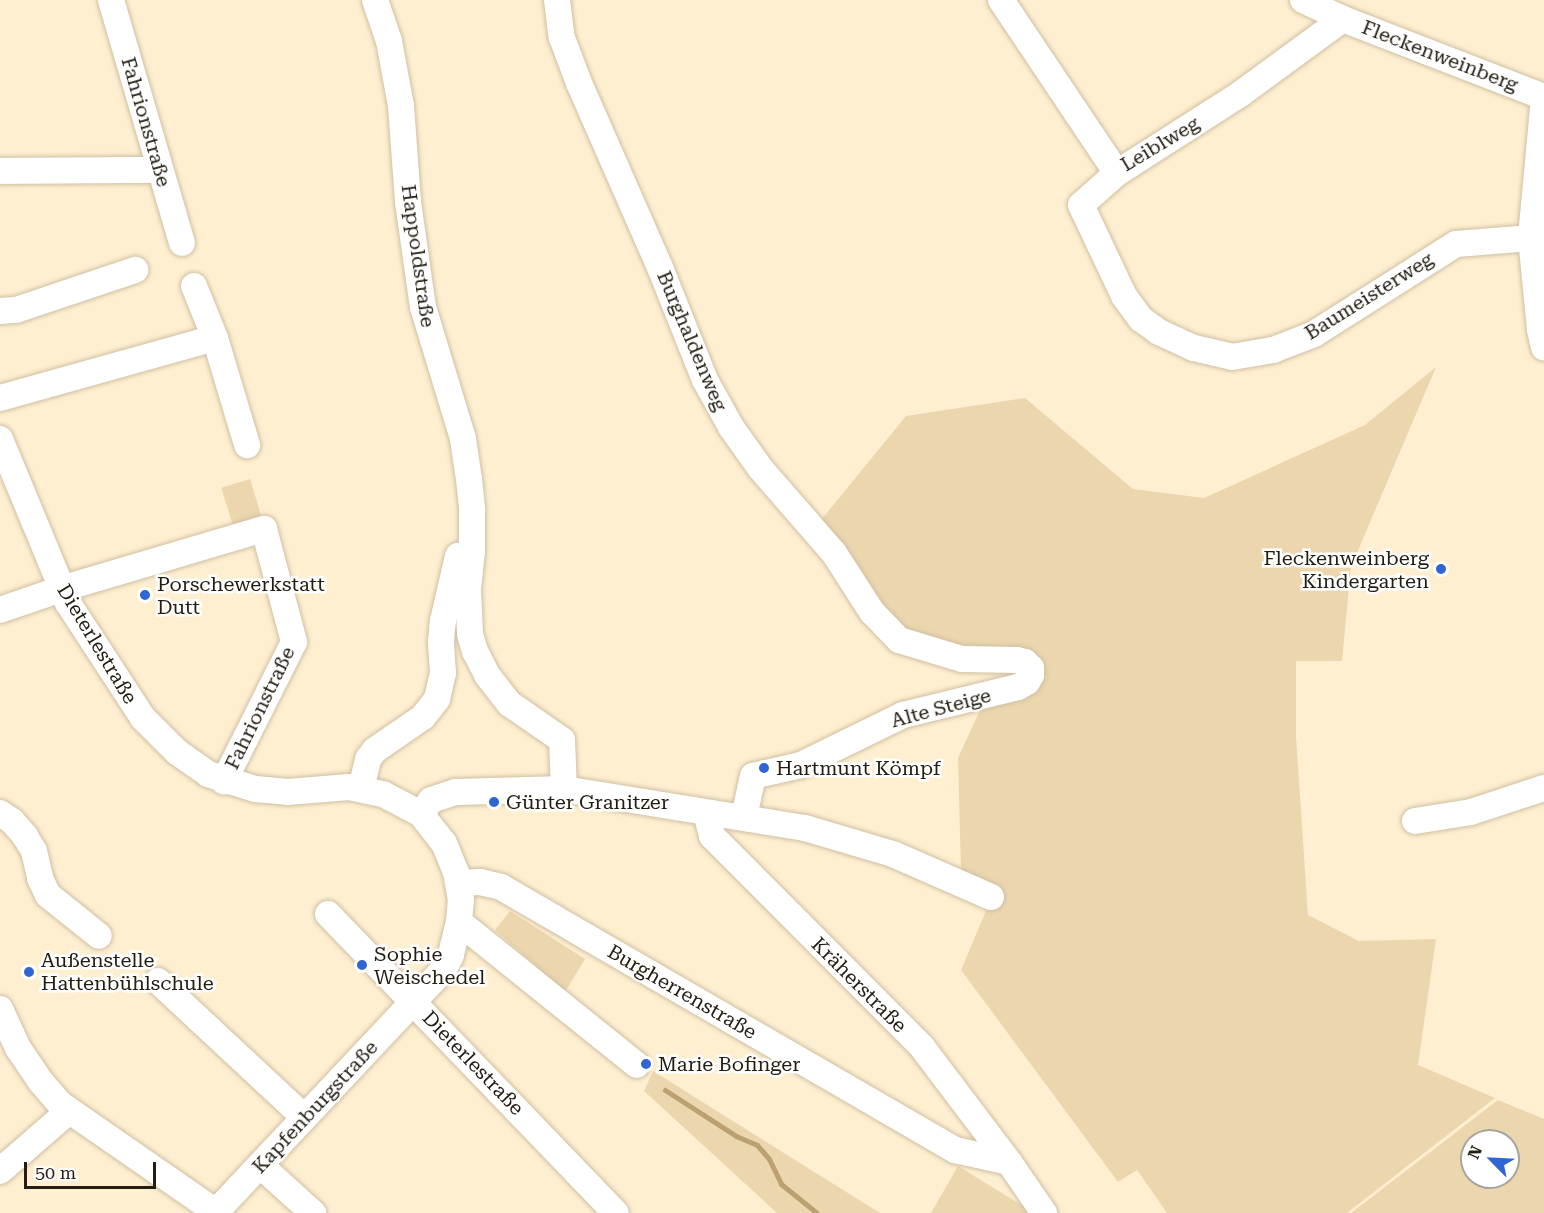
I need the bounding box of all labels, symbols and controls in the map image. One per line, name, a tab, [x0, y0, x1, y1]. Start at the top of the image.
street label: Fleckenweinberg	[1358, 15, 1522, 97]
street label: Fahrionstraße	[116, 54, 176, 190]
street label: Leiblweg	[1116, 111, 1204, 177]
street label: Happoldstraße	[396, 183, 440, 329]
street label: Baumeisterweg	[1300, 247, 1438, 345]
street label: Burghaldenweg	[652, 267, 732, 415]
place label: Fleckenweinberg Kindergarten	[1264, 546, 1429, 593]
marker: Fleckenweinberg Kindergarten	[1434, 562, 1448, 576]
place label: Porschewerkstatt Dutt	[157, 572, 325, 619]
street label: Dieterlestraße	[52, 580, 142, 708]
marker: Porschewerkstatt Dutt	[138, 588, 152, 602]
street label: Fahrionstraße	[220, 643, 300, 773]
street label: Alte Steige	[888, 683, 994, 733]
place label: Hartmunt Kömpf	[776, 756, 940, 780]
marker: Hartmunt Kömpf	[757, 761, 771, 775]
place label: Günter Granitzer	[506, 790, 669, 814]
marker: Günter Granitzer	[487, 795, 501, 809]
street label: Kräherstraße	[806, 932, 912, 1038]
street label: Burgherrenstraße	[603, 940, 761, 1044]
place label: Sophie Weischedel	[374, 942, 485, 989]
place label: Außenstelle Hattenbühlschule	[41, 948, 214, 995]
marker: Sophie Weischedel	[355, 958, 369, 972]
marker: Außenstelle Hattenbühlschule	[22, 965, 36, 979]
street label: Dieterlestraße	[417, 1006, 529, 1120]
street label: Kapfenburgstraße	[247, 1036, 383, 1178]
place label: Marie Bofinger	[658, 1052, 800, 1076]
marker: Marie Bofinger	[639, 1057, 653, 1071]
north arrow	[1460, 1129, 1520, 1189]
text: N	[1464, 1143, 1486, 1162]
scale bar	[27, 1150, 159, 1188]
text: 50 m	[35, 1162, 76, 1183]

